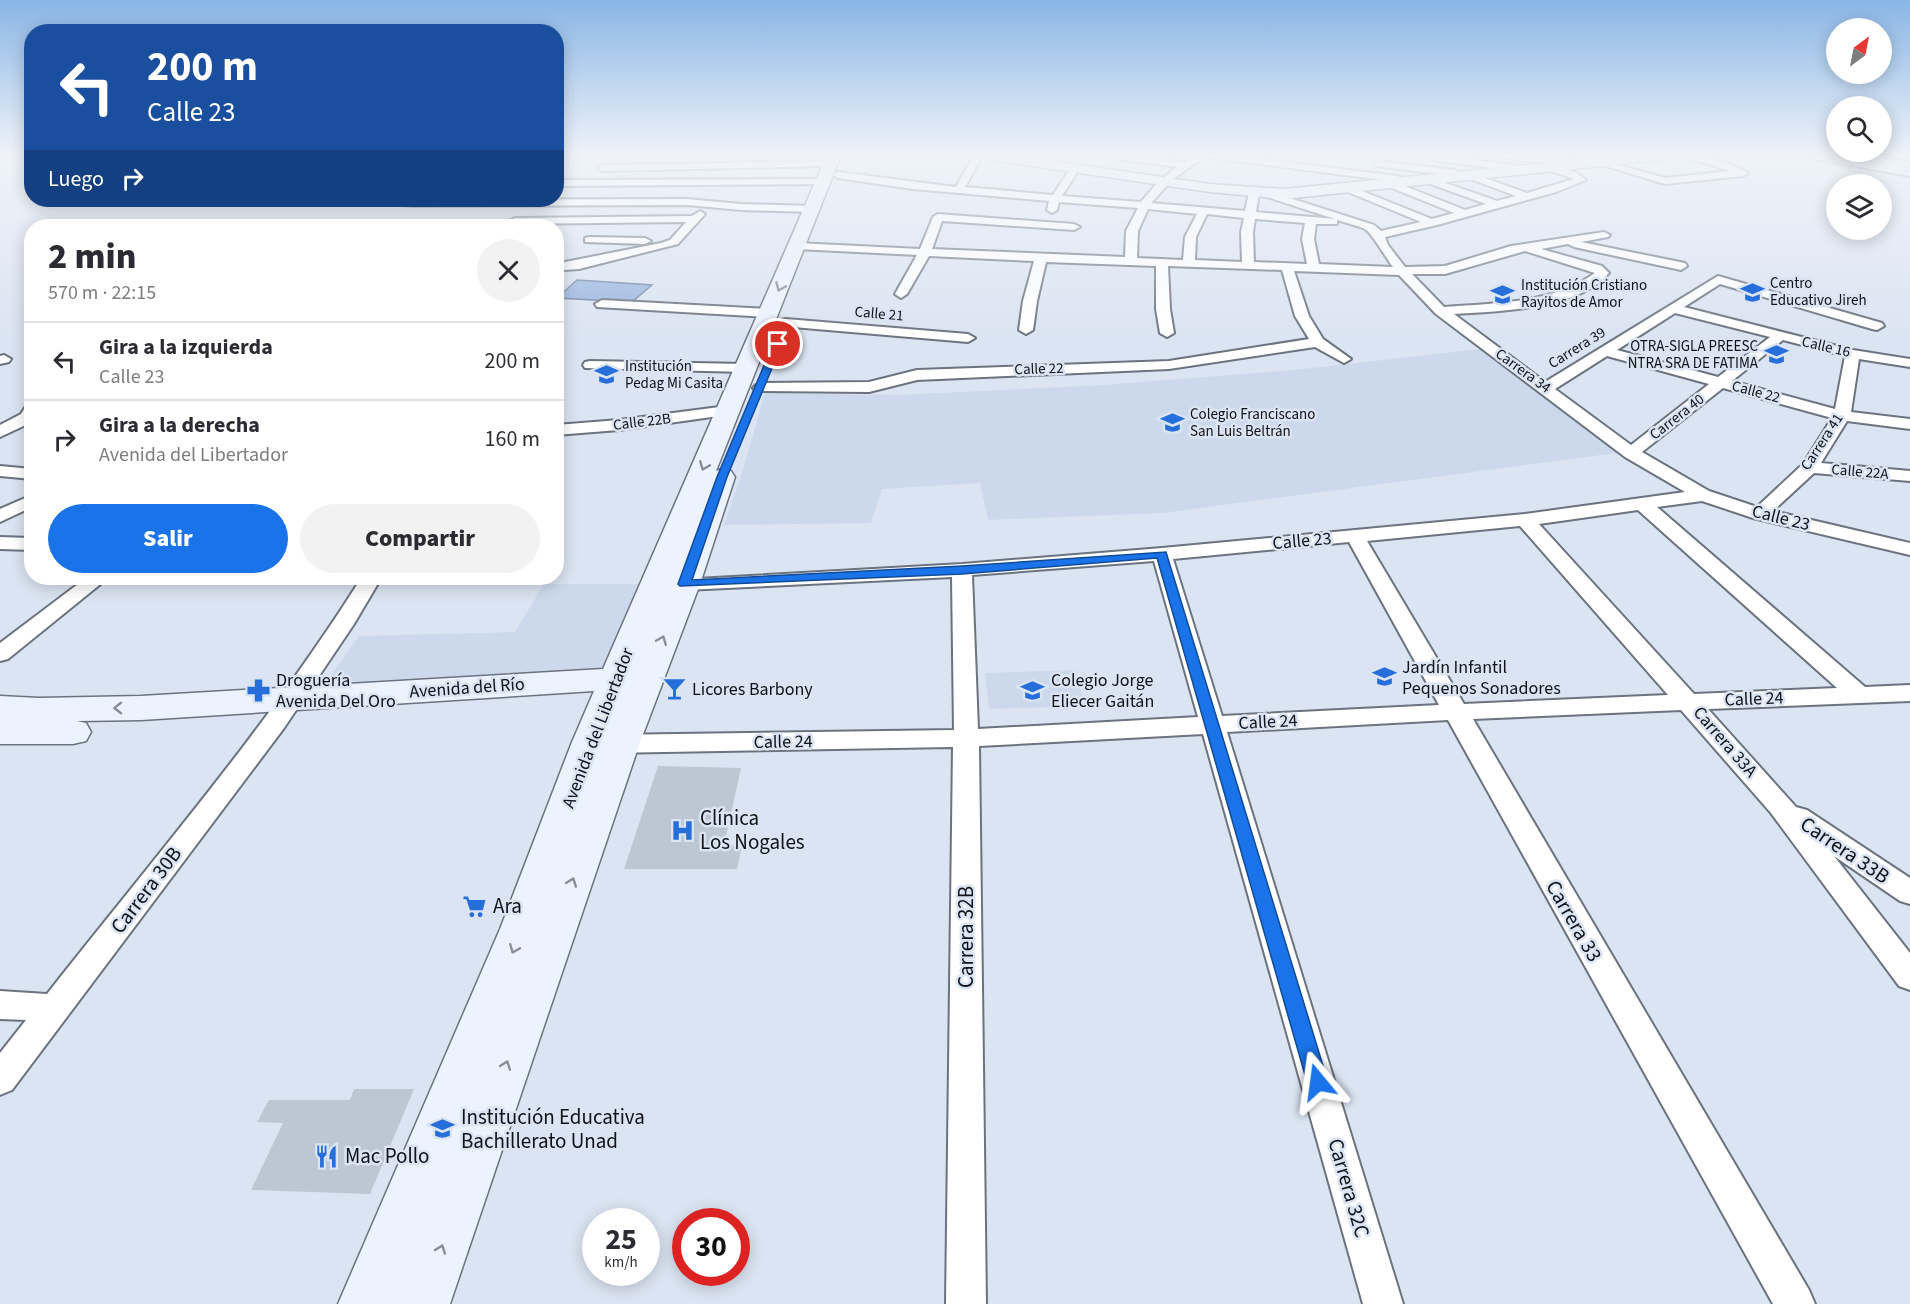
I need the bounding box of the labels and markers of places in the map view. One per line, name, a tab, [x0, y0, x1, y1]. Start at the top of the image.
place label: Centro Educativo Jireh	[1770, 273, 1867, 311]
place label: Institución Cristiano Rayitos de Amor	[1521, 275, 1647, 313]
school or university icon: Centro Educativo Jireh	[1739, 279, 1765, 305]
school or university icon: Institución Cristiano Rayitos de Amor	[1490, 281, 1516, 307]
pin	[752, 318, 803, 369]
place label: OTRA-SIGLA PREESC NTRA SRA DE FATIMA	[1628, 336, 1759, 374]
school or university icon: OTRA-SIGLA PREESC NTRA SRA DE FATIMA	[1763, 342, 1789, 368]
place label: Institución Pedag Mi Casita	[625, 356, 723, 394]
school or university icon: Institución Pedag Mi Casita	[594, 362, 620, 388]
place label: Colegio Franciscano San Luis Beltrán	[1190, 404, 1315, 442]
school or university icon: Colegio Franciscano San Luis Beltrán	[1159, 410, 1185, 436]
place label: Jardín Infantil Pequenos Sonadores	[1402, 655, 1561, 701]
school or university icon: Jardín Infantil Pequenos Sonadores	[1371, 664, 1397, 690]
place label: Droguería Avenida Del Oro	[276, 668, 396, 714]
place label: Colegio Jorge Eliecer Gaitán	[1051, 668, 1154, 714]
bar icon: Licores Barbony	[661, 676, 687, 702]
pharmacy icon: Droguería Avenida Del Oro	[245, 677, 271, 703]
place label: Licores Barbony	[692, 677, 813, 702]
school or university icon: Colegio Jorge Eliecer Gaitán	[1020, 677, 1046, 703]
place label: Clínica Los Nogales	[700, 803, 805, 857]
hospital icon: Clínica Los Nogales	[669, 817, 695, 843]
place label: Ara	[493, 891, 522, 921]
supermarket icon: Ara	[462, 893, 488, 919]
place label: Institución Educativa Bachillerato Unad	[461, 1102, 645, 1156]
school or university icon: Institución Educativa Bachillerato Unad	[430, 1116, 456, 1142]
place label: Mac Pollo	[345, 1141, 430, 1171]
restaurant icon: Mac Pollo	[314, 1143, 340, 1169]

